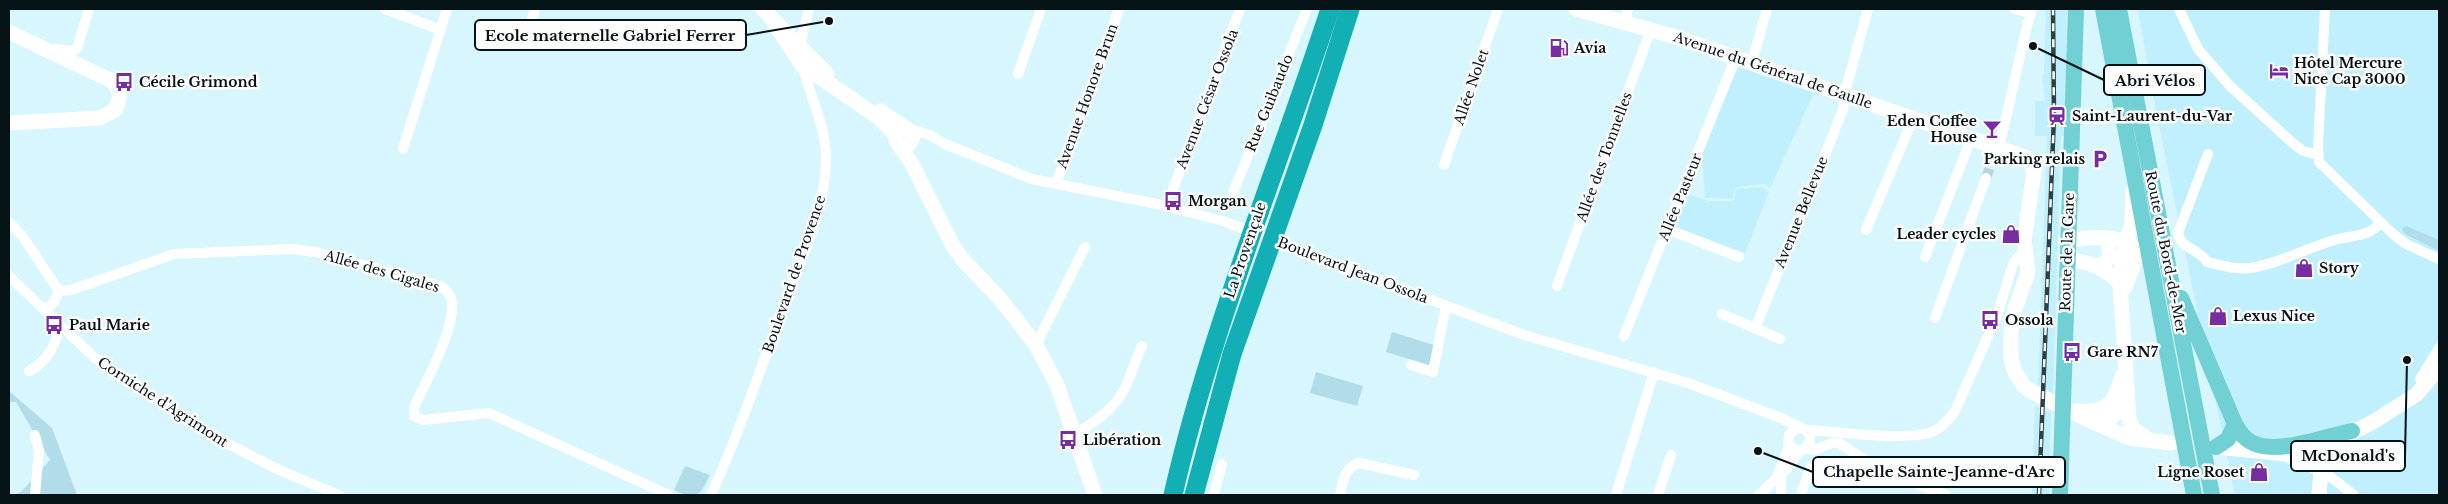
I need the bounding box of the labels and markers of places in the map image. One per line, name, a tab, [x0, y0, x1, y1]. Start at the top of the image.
callout: Ecole maternelle Gabriel Ferrer	[475, 20, 746, 50]
fuel station icon: Avia	[1548, 37, 1570, 59]
place label: Avia	[1573, 39, 1606, 57]
place label: Hôtel Mercure Nice Cap 3000	[2294, 54, 2406, 88]
hotel icon: Hôtel Mercure Nice Cap 3000	[2268, 60, 2290, 82]
callout: Abri Vélos	[2104, 65, 2205, 95]
bus stop icon: Cécile Grimond	[113, 71, 135, 93]
place label: Cécile Grimond	[139, 73, 258, 91]
station icon: Saint-Laurent-du-Var	[2046, 105, 2068, 127]
place label: Saint-Laurent-du-Var	[2072, 107, 2232, 125]
place label: Eden Coffee House	[1887, 112, 1977, 146]
bar icon: Eden Coffee House	[1981, 118, 2003, 140]
parking icon: Parking relais	[2089, 148, 2111, 170]
place label: Parking relais	[1984, 150, 2085, 168]
bus stop icon: Morgan	[1162, 190, 1184, 212]
place label: Morgan	[1188, 192, 1247, 210]
shop icon: Leader cycles	[2000, 223, 2022, 245]
place label: Leader cycles	[1897, 225, 1996, 243]
shop icon: Story	[2293, 257, 2315, 279]
place label: Story	[2319, 259, 2360, 277]
shop icon: Lexus Nice	[2207, 305, 2229, 327]
place label: Lexus Nice	[2233, 307, 2315, 325]
bus stop icon: Ossola	[1979, 309, 2001, 331]
place label: Ossola	[2005, 311, 2053, 329]
bus stop icon: Paul Marie	[43, 314, 65, 336]
place label: Paul Marie	[69, 316, 150, 334]
bus stop icon: Gare RN7	[2061, 341, 2083, 363]
place label: Gare RN7	[2087, 343, 2159, 361]
bus stop icon: Libération	[1057, 429, 1079, 451]
place label: Libération	[1083, 431, 1161, 449]
callout: McDonald's	[2291, 441, 2405, 471]
callout: Chapelle Sainte-Jeanne-d'Arc	[1813, 457, 2065, 487]
shop icon: Ligne Roset	[2248, 461, 2270, 483]
place label: Ligne Roset	[2157, 463, 2245, 481]

